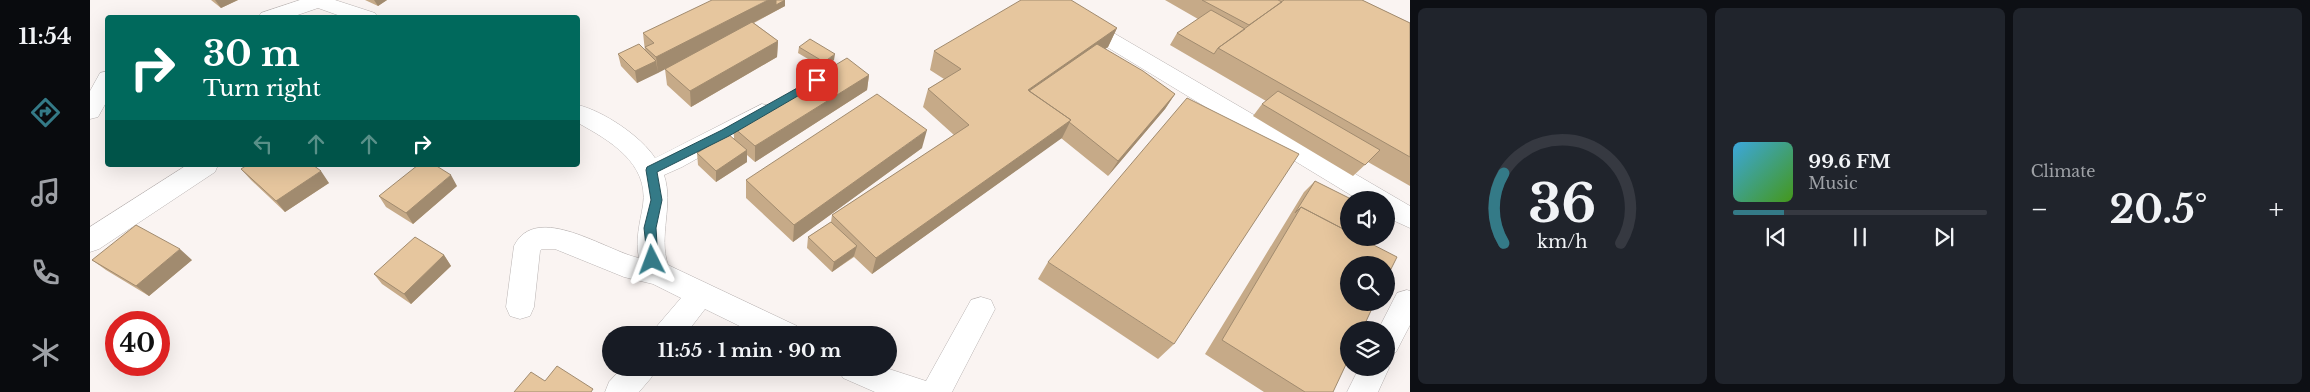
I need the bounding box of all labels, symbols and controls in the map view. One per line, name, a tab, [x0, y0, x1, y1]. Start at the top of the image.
text: 11:54	[18, 23, 72, 50]
text: 30 m	[203, 32, 300, 75]
icon: right	[120, 35, 185, 100]
pin	[796, 59, 838, 101]
icon: arrive	[803, 66, 831, 94]
text: Turn right	[203, 75, 321, 102]
icon: directions	[28, 95, 63, 130]
icon: left	[249, 130, 277, 158]
icon: ahead	[302, 130, 330, 158]
icon: ahead	[355, 130, 383, 158]
icon: right	[408, 130, 436, 158]
text: 99.6 FM	[1808, 150, 1891, 173]
text: Climate	[2031, 161, 2095, 181]
text: 36	[1529, 172, 1597, 236]
text: Music	[1808, 173, 1857, 193]
icon: music	[28, 175, 63, 210]
text: 20.5°	[2110, 186, 2207, 233]
map controls	[1340, 191, 1395, 376]
button: sound	[1340, 191, 1395, 246]
text: −	[2031, 192, 2048, 227]
text: +	[2269, 192, 2284, 227]
icon: previous	[1762, 223, 1790, 251]
icon: pause	[1846, 223, 1874, 251]
icon: next	[1930, 223, 1958, 251]
text: km/h	[1537, 231, 1588, 253]
position arrow	[625, 233, 677, 285]
icon: phone	[28, 255, 63, 290]
button: search	[1340, 256, 1395, 311]
speed limit sign: 40	[105, 311, 170, 376]
button: layers	[1340, 321, 1395, 376]
icon: climate	[28, 335, 63, 370]
text: 11:55 · 1 min · 90 m	[658, 339, 841, 362]

